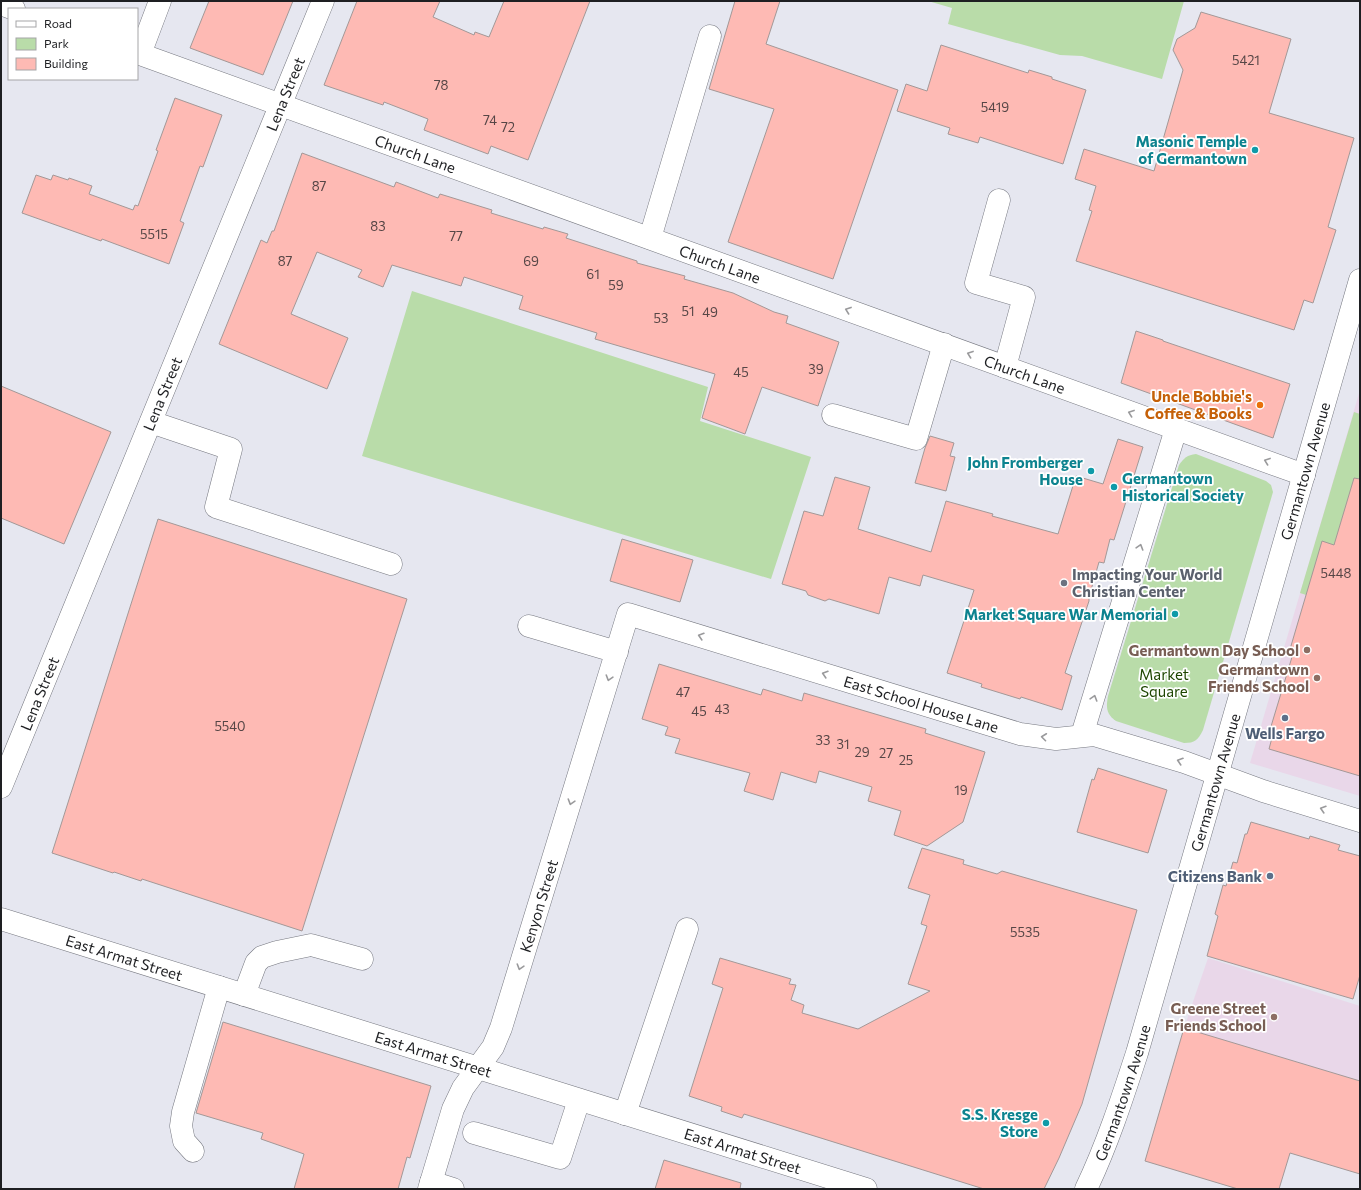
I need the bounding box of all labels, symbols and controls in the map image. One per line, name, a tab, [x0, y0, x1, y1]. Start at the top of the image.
legend	[8, 8, 138, 80]
text: Road	[44, 16, 72, 30]
text: Park	[44, 36, 70, 50]
house number: 5421	[1232, 52, 1260, 68]
street label: Lena Street	[262, 54, 308, 134]
text: Building	[44, 56, 88, 70]
house number: 78	[434, 77, 448, 93]
house number: 5419	[981, 99, 1009, 115]
house number: 74	[483, 112, 497, 128]
house number: 72	[501, 119, 515, 135]
street label: Church Lane	[372, 131, 458, 177]
place label: Masonic Temple of Germantown	[1135, 132, 1247, 167]
marker: Masonic Temple of Germantown	[1250, 145, 1260, 155]
house number: 87	[312, 178, 326, 194]
house number: 83	[370, 218, 386, 234]
house number: 5515	[140, 226, 168, 242]
house number: 77	[449, 228, 463, 244]
street label: Church Lane	[677, 241, 763, 287]
house number: 87	[278, 253, 292, 269]
house number: 69	[523, 253, 539, 269]
house number: 61	[586, 266, 600, 282]
house number: 59	[608, 277, 624, 293]
house number: 51	[681, 303, 695, 319]
house number: 49	[702, 304, 718, 320]
one-way arrow	[844, 306, 851, 314]
house number: 53	[654, 310, 668, 326]
one-way arrow	[966, 350, 973, 358]
street label: Church Lane	[982, 351, 1068, 397]
street label: Lena Street	[139, 354, 185, 433]
house number: 39	[808, 361, 824, 377]
house number: 45	[733, 364, 749, 380]
place label: Uncle Bobbie's Coffee & Books	[1145, 387, 1252, 422]
marker: Uncle Bobbie's Coffee & Books	[1255, 400, 1265, 410]
street label: Germantown Avenue	[1276, 400, 1333, 542]
one-way arrow	[1128, 409, 1135, 417]
place label: John Fromberger House	[967, 453, 1083, 488]
one-way arrow	[1264, 458, 1271, 466]
marker: John Fromberger House	[1086, 466, 1096, 476]
place label: Germantown Historical Society	[1122, 469, 1245, 504]
marker: Germantown Historical Society	[1109, 482, 1119, 492]
one-way arrow	[1135, 543, 1144, 550]
place label: Impacting Your World Christian Center	[1072, 565, 1222, 600]
house number: 5448	[1321, 565, 1352, 581]
marker: Impacting Your World Christian Center	[1059, 578, 1069, 588]
place label: Market Square War Memorial	[964, 605, 1167, 623]
marker: Market Square War Memorial	[1170, 609, 1180, 619]
one-way arrow	[697, 632, 704, 641]
place label: Germantown Day School	[1129, 641, 1299, 659]
marker: Germantown Day School	[1302, 645, 1312, 655]
street label: Lena Street	[16, 654, 62, 733]
place label: Germantown Friends School	[1208, 660, 1309, 695]
park label: Market Square	[1139, 665, 1189, 700]
one-way arrow	[822, 670, 829, 679]
street label: East School House Lane	[842, 672, 1001, 736]
marker: Germantown Friends School	[1312, 673, 1322, 683]
one-way arrow	[605, 674, 614, 681]
house number: 47	[676, 684, 690, 700]
one-way arrow	[1089, 694, 1098, 701]
house number: 43	[714, 701, 730, 717]
house number: 45	[691, 703, 707, 719]
street label: Germantown Avenue	[1187, 711, 1244, 853]
marker: Wells Fargo	[1280, 713, 1290, 723]
house number: 5540	[214, 718, 246, 734]
place label: Wells Fargo	[1245, 724, 1325, 742]
house number: 33	[816, 732, 830, 748]
one-way arrow	[1041, 733, 1047, 742]
house number: 31	[837, 736, 849, 752]
house number: 29	[854, 744, 870, 760]
house number: 27	[879, 745, 893, 761]
house number: 25	[899, 752, 913, 768]
one-way arrow	[1177, 757, 1184, 766]
house number: 19	[954, 782, 968, 798]
one-way arrow	[567, 799, 576, 806]
one-way arrow	[1319, 805, 1326, 814]
street label: Kenyon Street	[516, 857, 561, 954]
place label: Citizens Bank	[1168, 867, 1262, 885]
marker: Citizens Bank	[1265, 871, 1275, 881]
house number: 5535	[1010, 924, 1040, 940]
street label: East Armat Street	[64, 931, 185, 984]
one-way arrow	[516, 963, 525, 970]
place label: Greene Street Friends School	[1165, 999, 1266, 1034]
marker: Greene Street Friends School	[1269, 1012, 1279, 1022]
street label: Germantown Avenue	[1091, 1023, 1154, 1164]
street label: East Armat Street	[373, 1027, 494, 1081]
place label: S.S. Kresge Store	[962, 1105, 1038, 1140]
marker: S.S. Kresge Store	[1041, 1118, 1051, 1128]
street label: East Armat Street	[682, 1124, 803, 1177]

